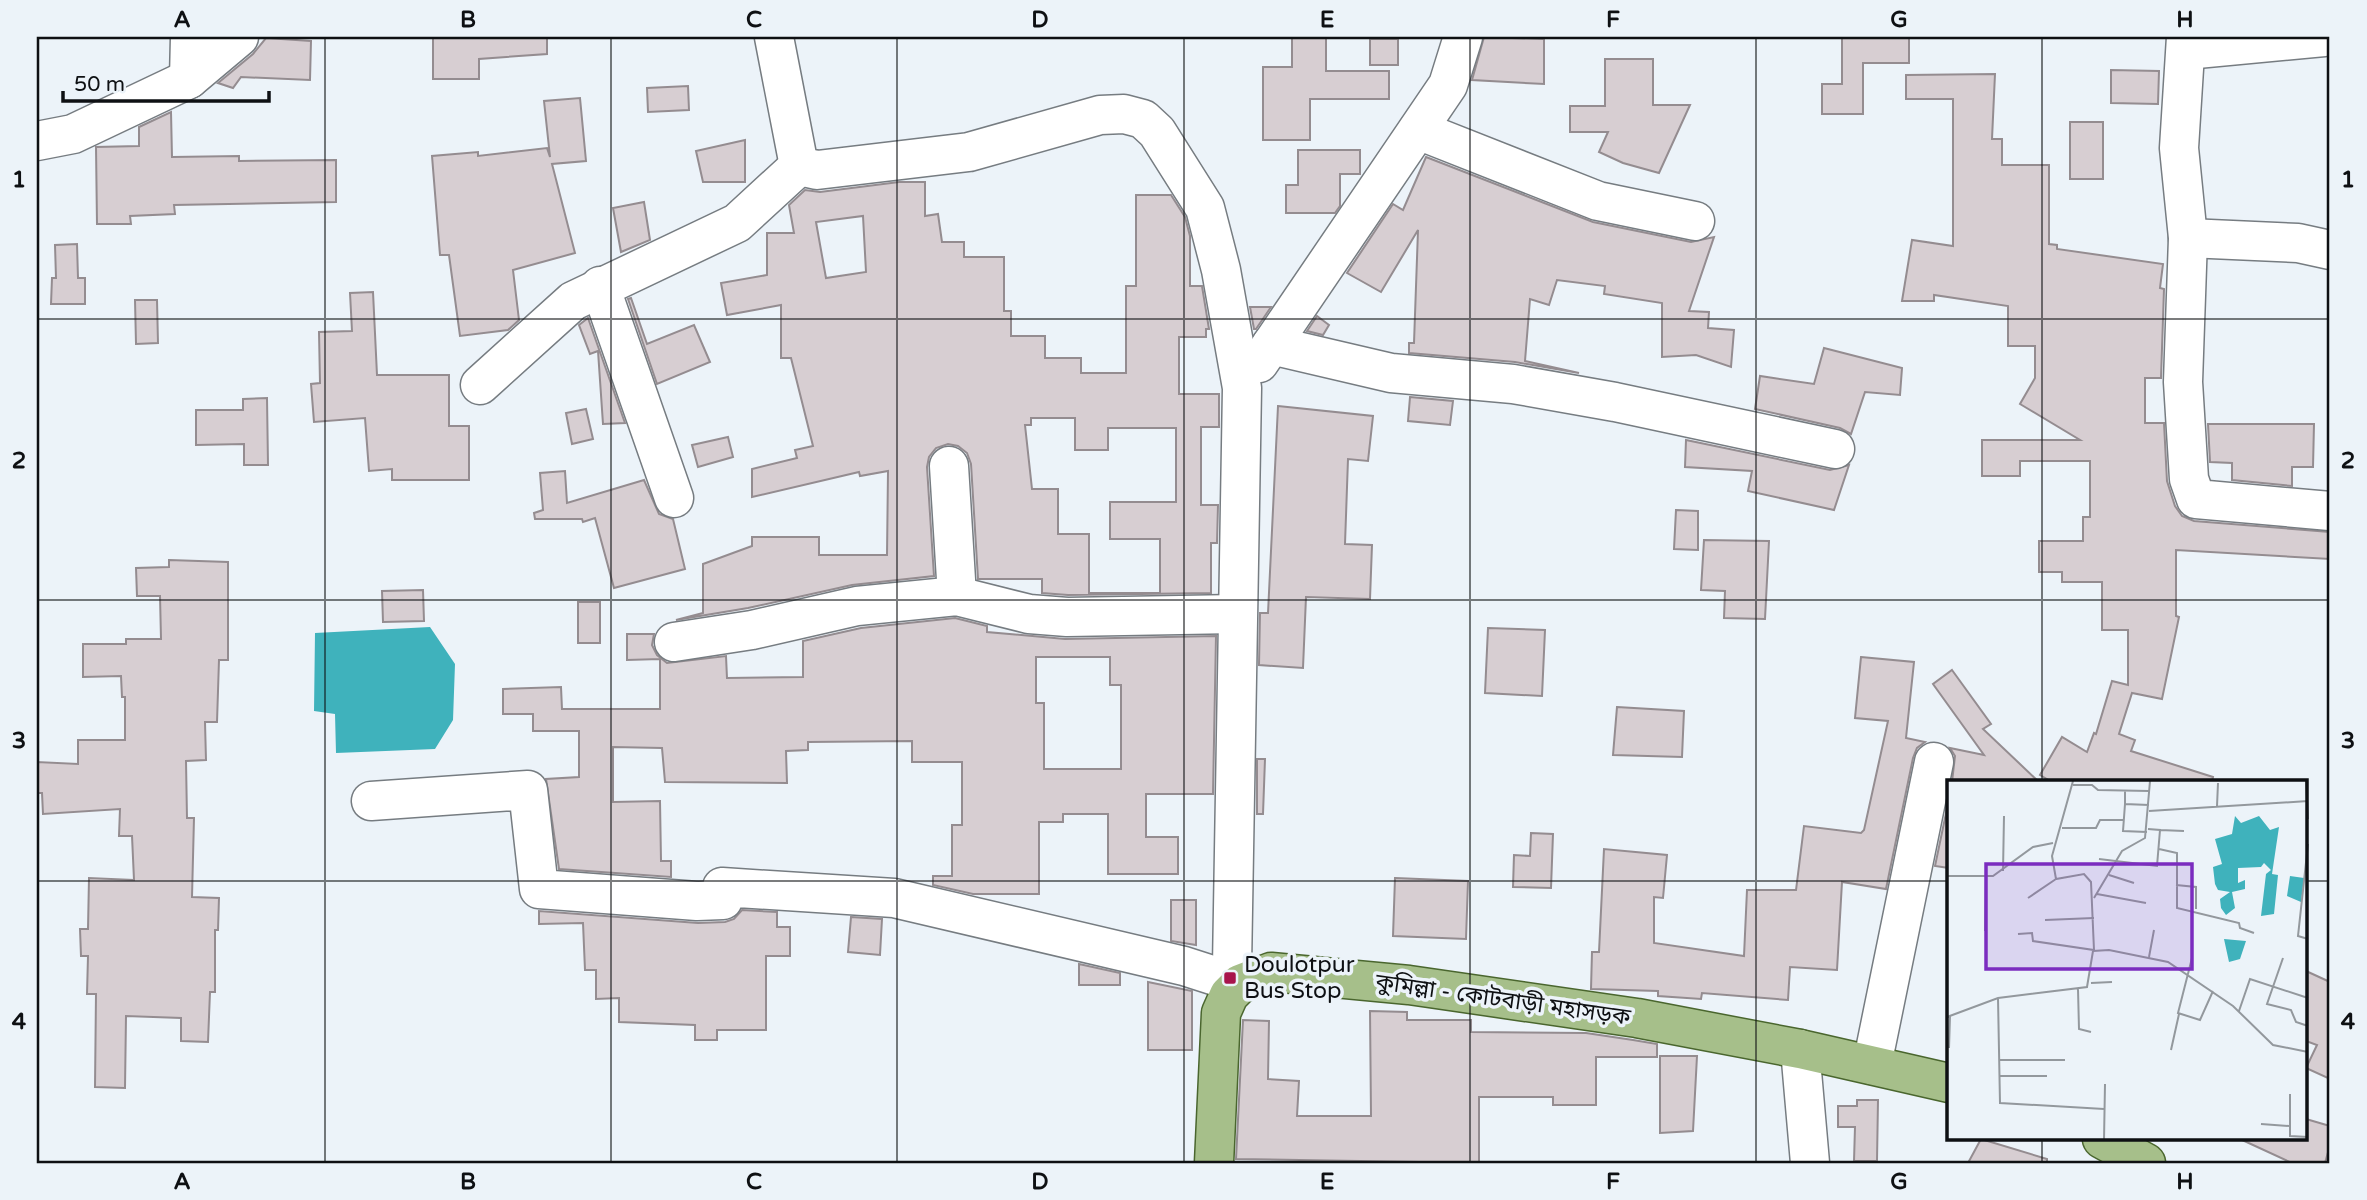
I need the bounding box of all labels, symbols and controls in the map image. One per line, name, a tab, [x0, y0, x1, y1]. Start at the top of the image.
text: A	[173, 6, 191, 34]
text: B	[460, 6, 476, 34]
text: C	[746, 6, 762, 34]
text: D	[1031, 6, 1049, 34]
text: E	[1320, 6, 1334, 34]
text: F	[1606, 6, 1620, 34]
text: G	[1890, 6, 1908, 34]
text: H	[2176, 6, 2194, 34]
scale bar	[63, 60, 270, 104]
text: 50 m	[74, 72, 125, 97]
text: 1	[12, 166, 26, 194]
text: 1	[2341, 166, 2355, 194]
text: 2	[12, 447, 26, 475]
text: 2	[2341, 447, 2355, 475]
text: 3	[12, 727, 26, 755]
text: 3	[2341, 727, 2355, 755]
inset map	[1947, 780, 2308, 1140]
place label: Doulotpur Bus Stop	[1244, 951, 1355, 1005]
street label: কুমিল্লা - কোটবাড়ী মহাসড়ক	[1373, 968, 1633, 1032]
marker: Doulotpur Bus Stop	[1222, 970, 1238, 986]
text: 4	[12, 1008, 27, 1036]
text: 4	[2341, 1008, 2356, 1036]
text: A	[173, 1168, 191, 1196]
text: B	[460, 1168, 476, 1196]
text: C	[746, 1168, 762, 1196]
text: D	[1031, 1168, 1049, 1196]
text: E	[1320, 1168, 1334, 1196]
text: F	[1606, 1168, 1620, 1196]
text: G	[1890, 1168, 1908, 1196]
text: H	[2176, 1168, 2194, 1196]

